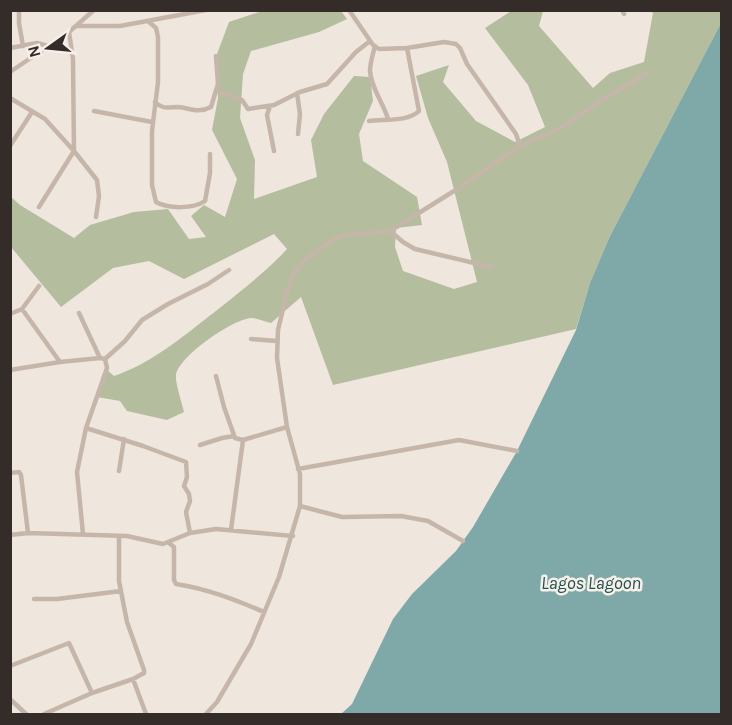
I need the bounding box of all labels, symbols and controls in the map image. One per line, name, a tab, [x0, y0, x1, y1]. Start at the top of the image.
north arrow	[18, 18, 78, 78]
text: N	[23, 44, 45, 60]
water label: Lagos Lagoon	[541, 572, 641, 594]

